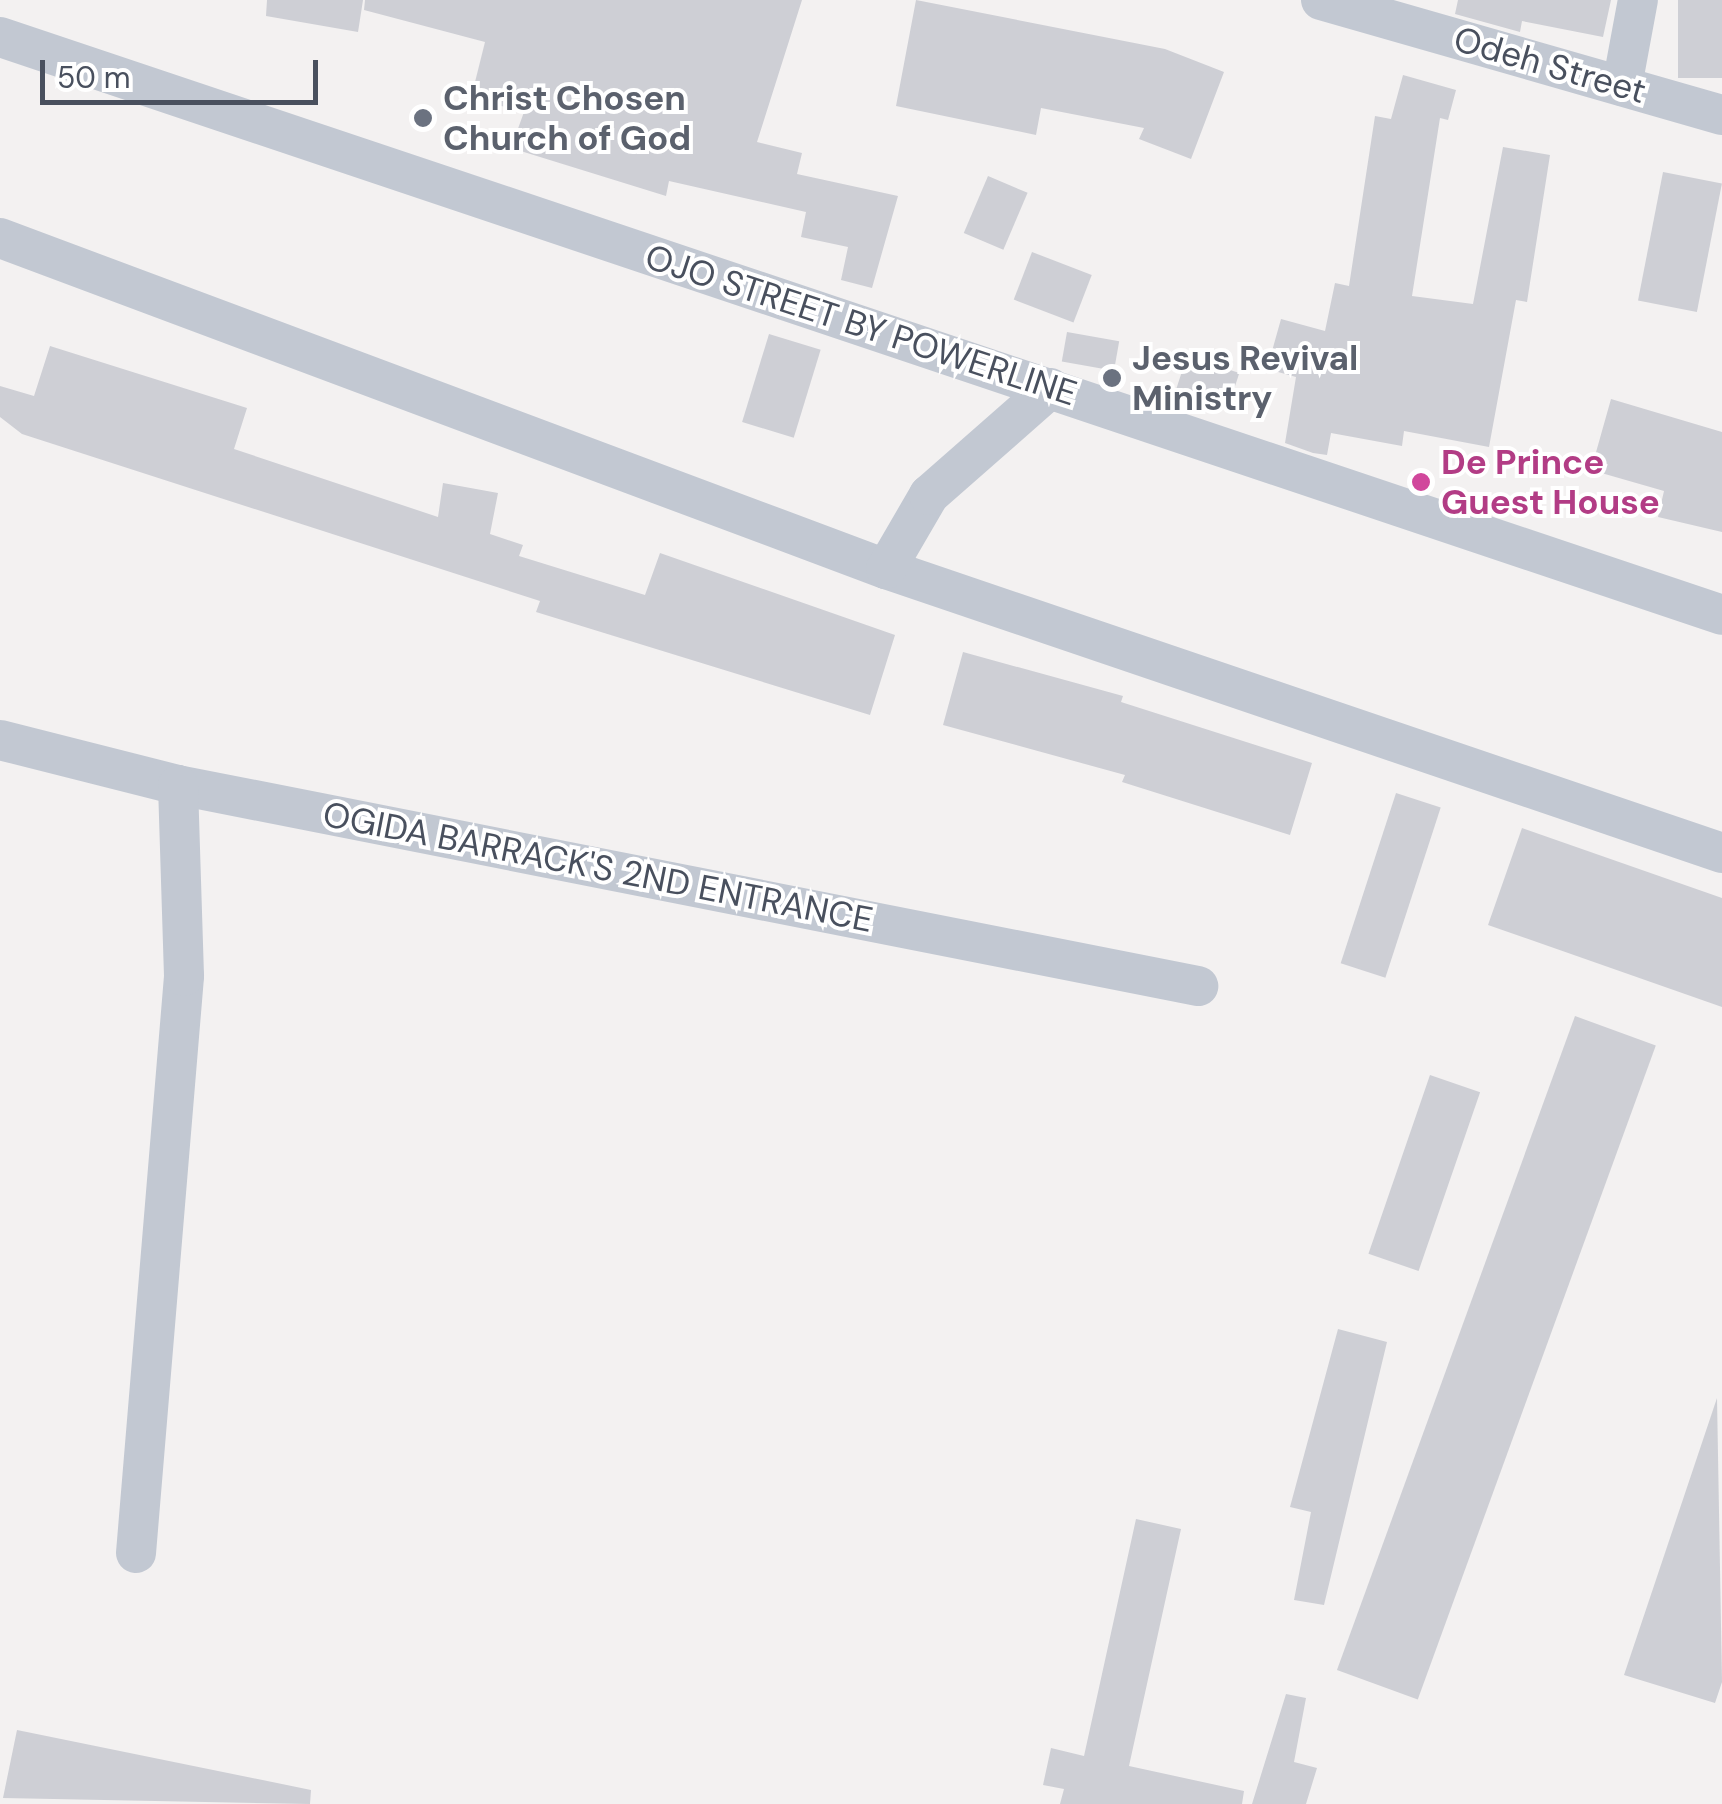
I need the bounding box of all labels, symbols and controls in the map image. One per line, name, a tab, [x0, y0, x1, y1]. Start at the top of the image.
street label: Odeh Street	[1449, 18, 1651, 112]
scale bar	[45, 40, 322, 102]
text: 50 m	[57, 58, 131, 97]
place label: Christ Chosen Church of God	[443, 77, 691, 159]
marker: Christ Chosen Church of God	[412, 107, 434, 129]
street label: OJO STREET BY POWERLINE	[640, 235, 1082, 415]
place label: Jesus Revival Ministry	[1132, 337, 1358, 419]
marker: Jesus Revival Ministry	[1101, 367, 1123, 389]
place label: De Prince Guest House	[1441, 441, 1660, 523]
marker: De Prince Guest House	[1410, 471, 1432, 493]
street label: OGIDA BARRACK'S 2ND ENTRANCE	[320, 793, 876, 941]

